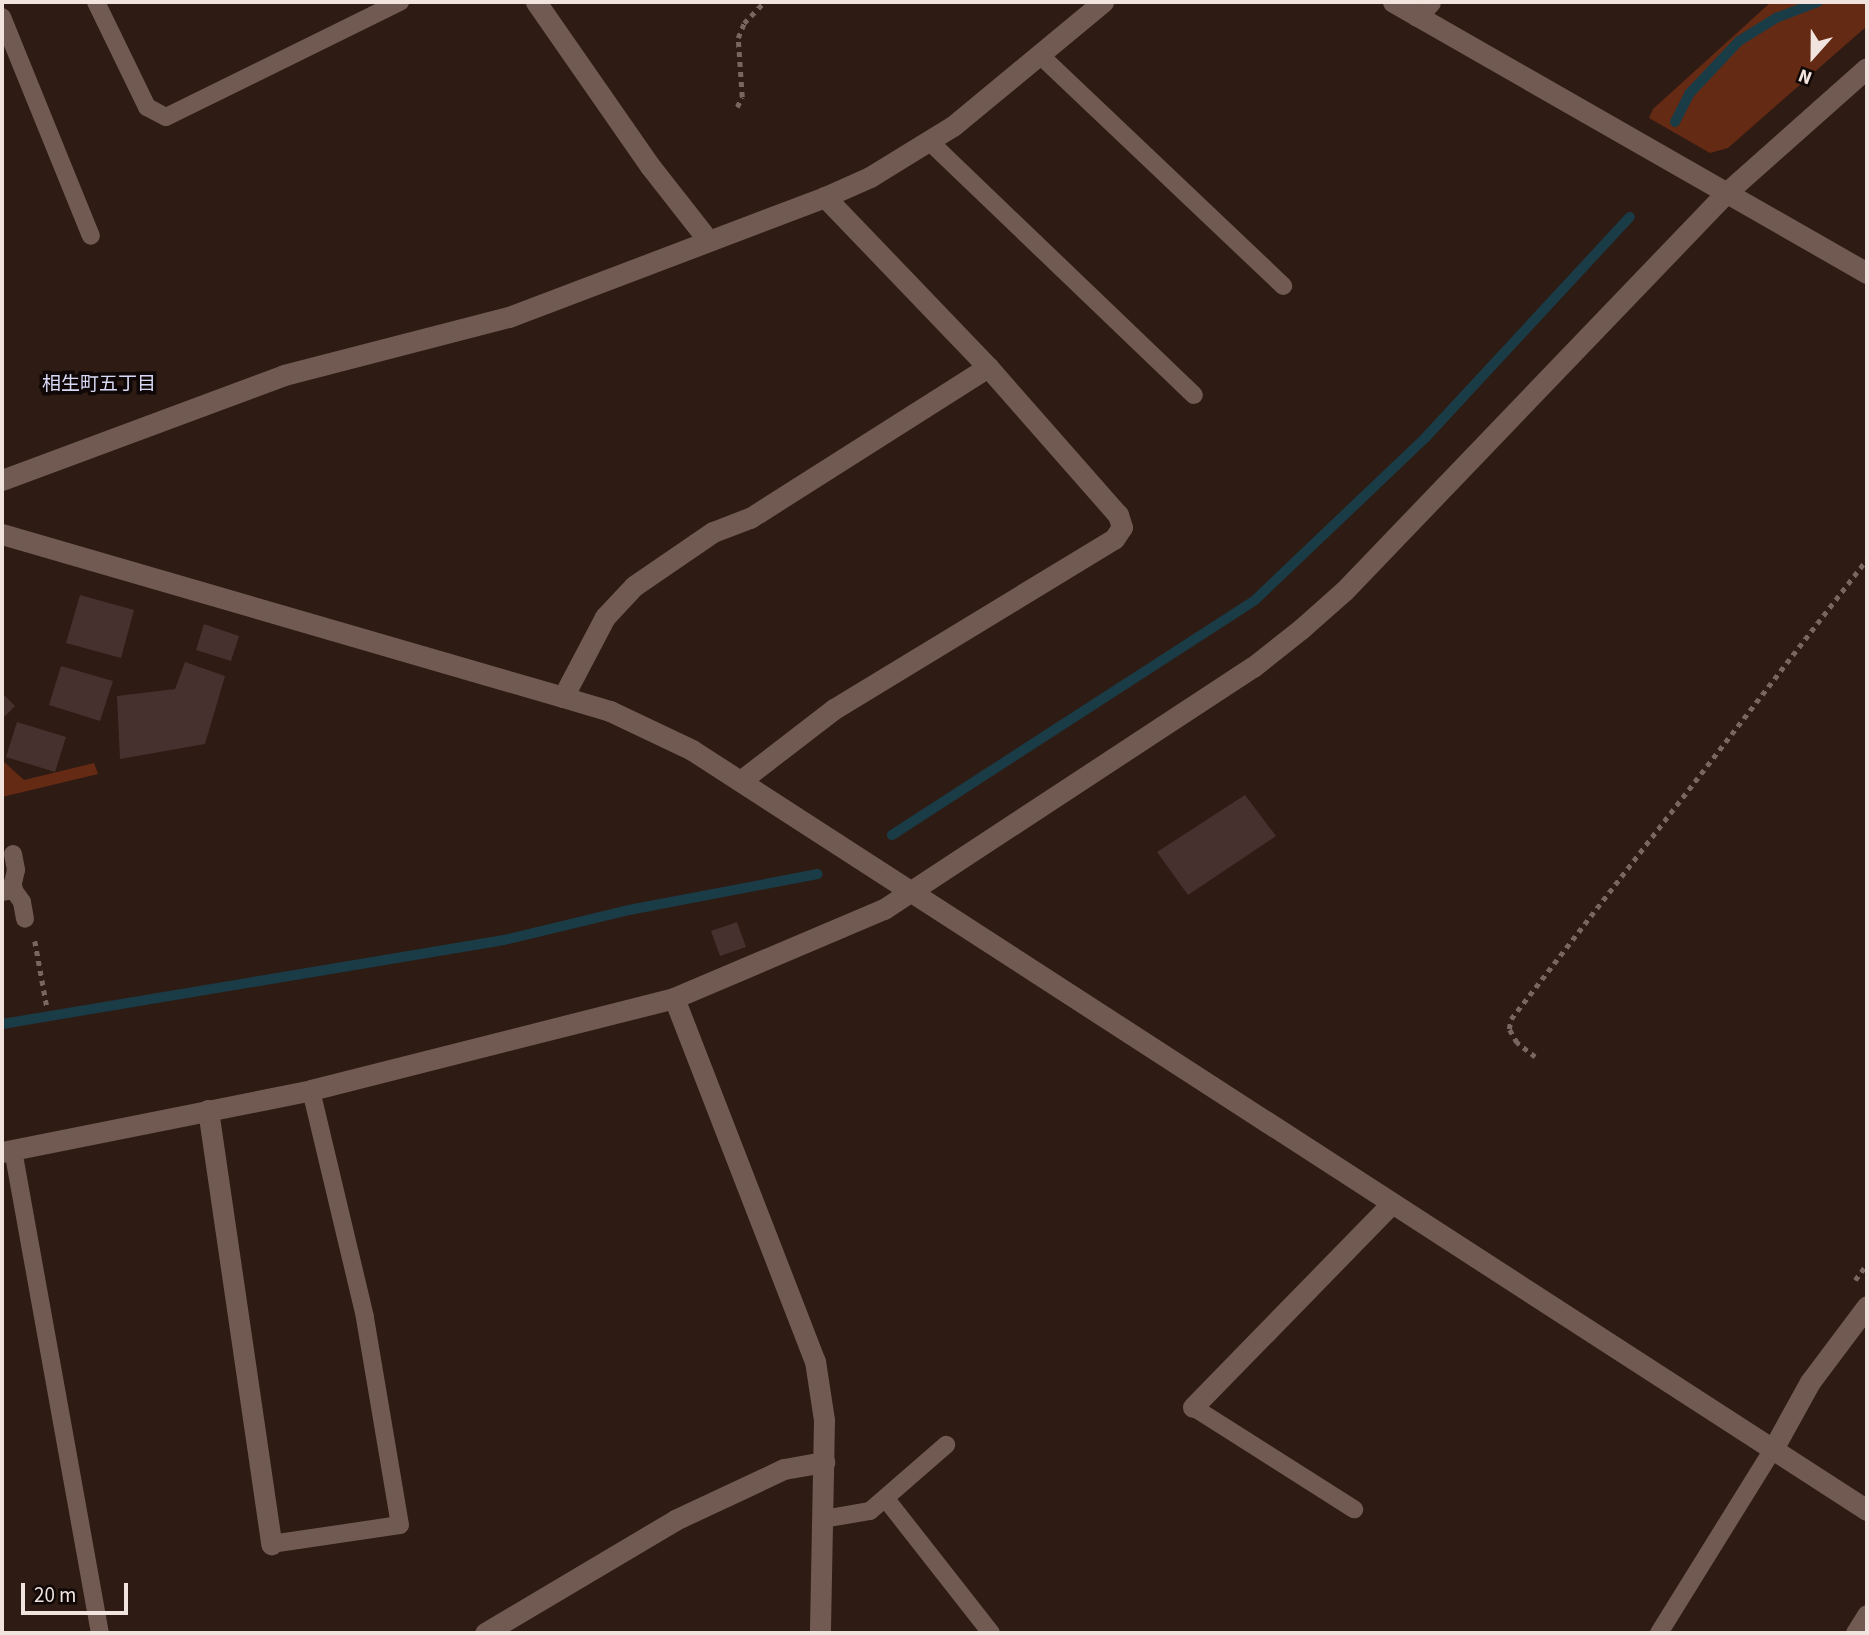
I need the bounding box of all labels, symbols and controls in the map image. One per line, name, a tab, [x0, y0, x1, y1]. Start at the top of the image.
north arrow	[1778, 21, 1848, 91]
text: N	[1795, 61, 1816, 91]
district label: 相生町五丁目	[42, 374, 156, 396]
scale bar	[24, 1568, 131, 1612]
text: 20 m	[34, 1580, 76, 1610]

